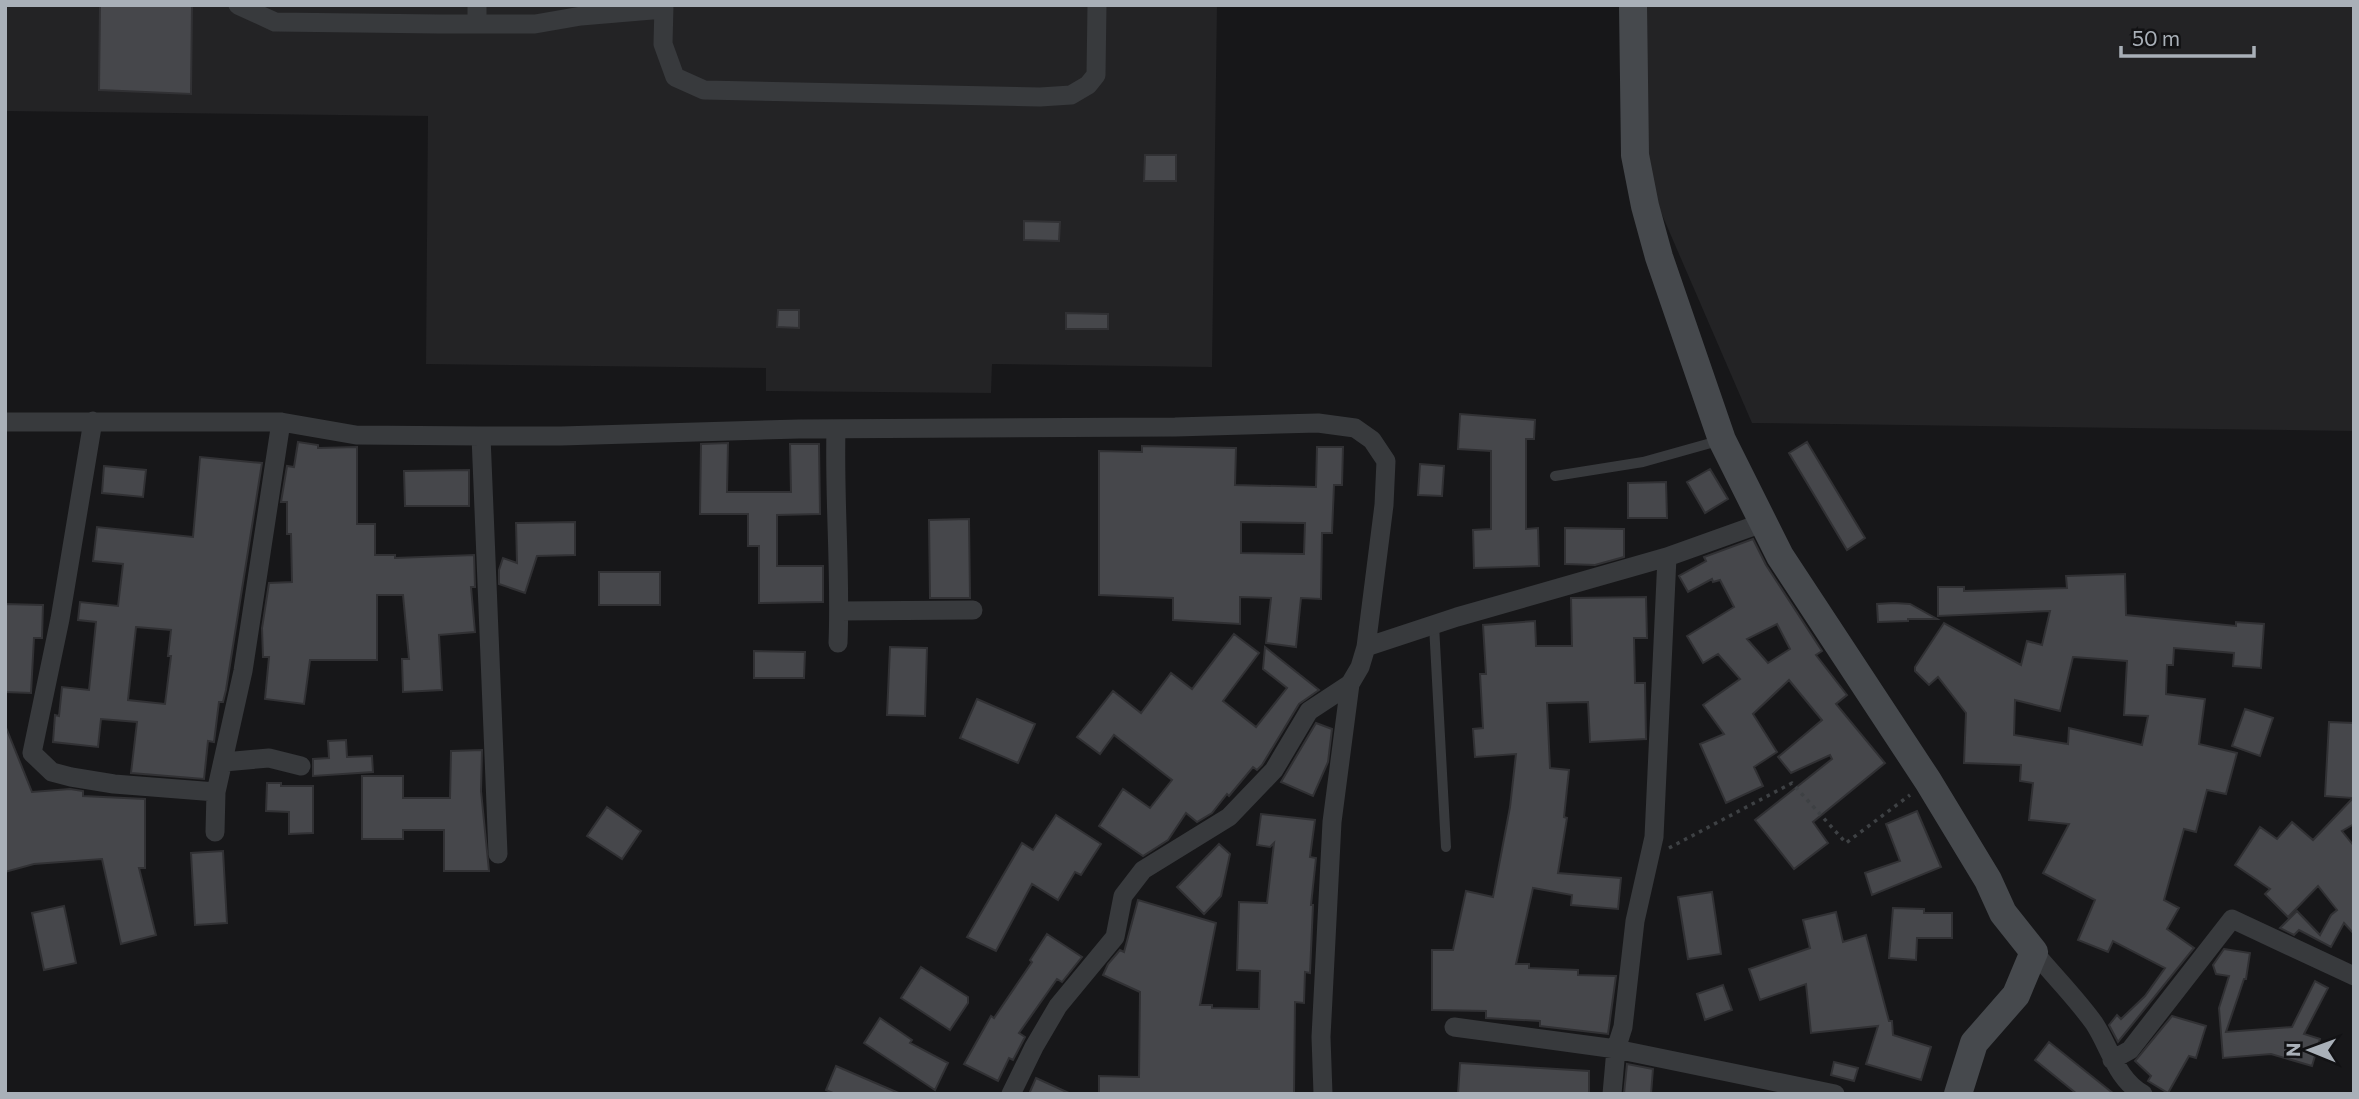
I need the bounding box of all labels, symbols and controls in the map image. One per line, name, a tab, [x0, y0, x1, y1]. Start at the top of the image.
scale bar	[2121, 14, 2254, 58]
text: 50 m	[2132, 25, 2180, 50]
north arrow	[2275, 1015, 2345, 1085]
text: N	[2281, 1042, 2304, 1057]

